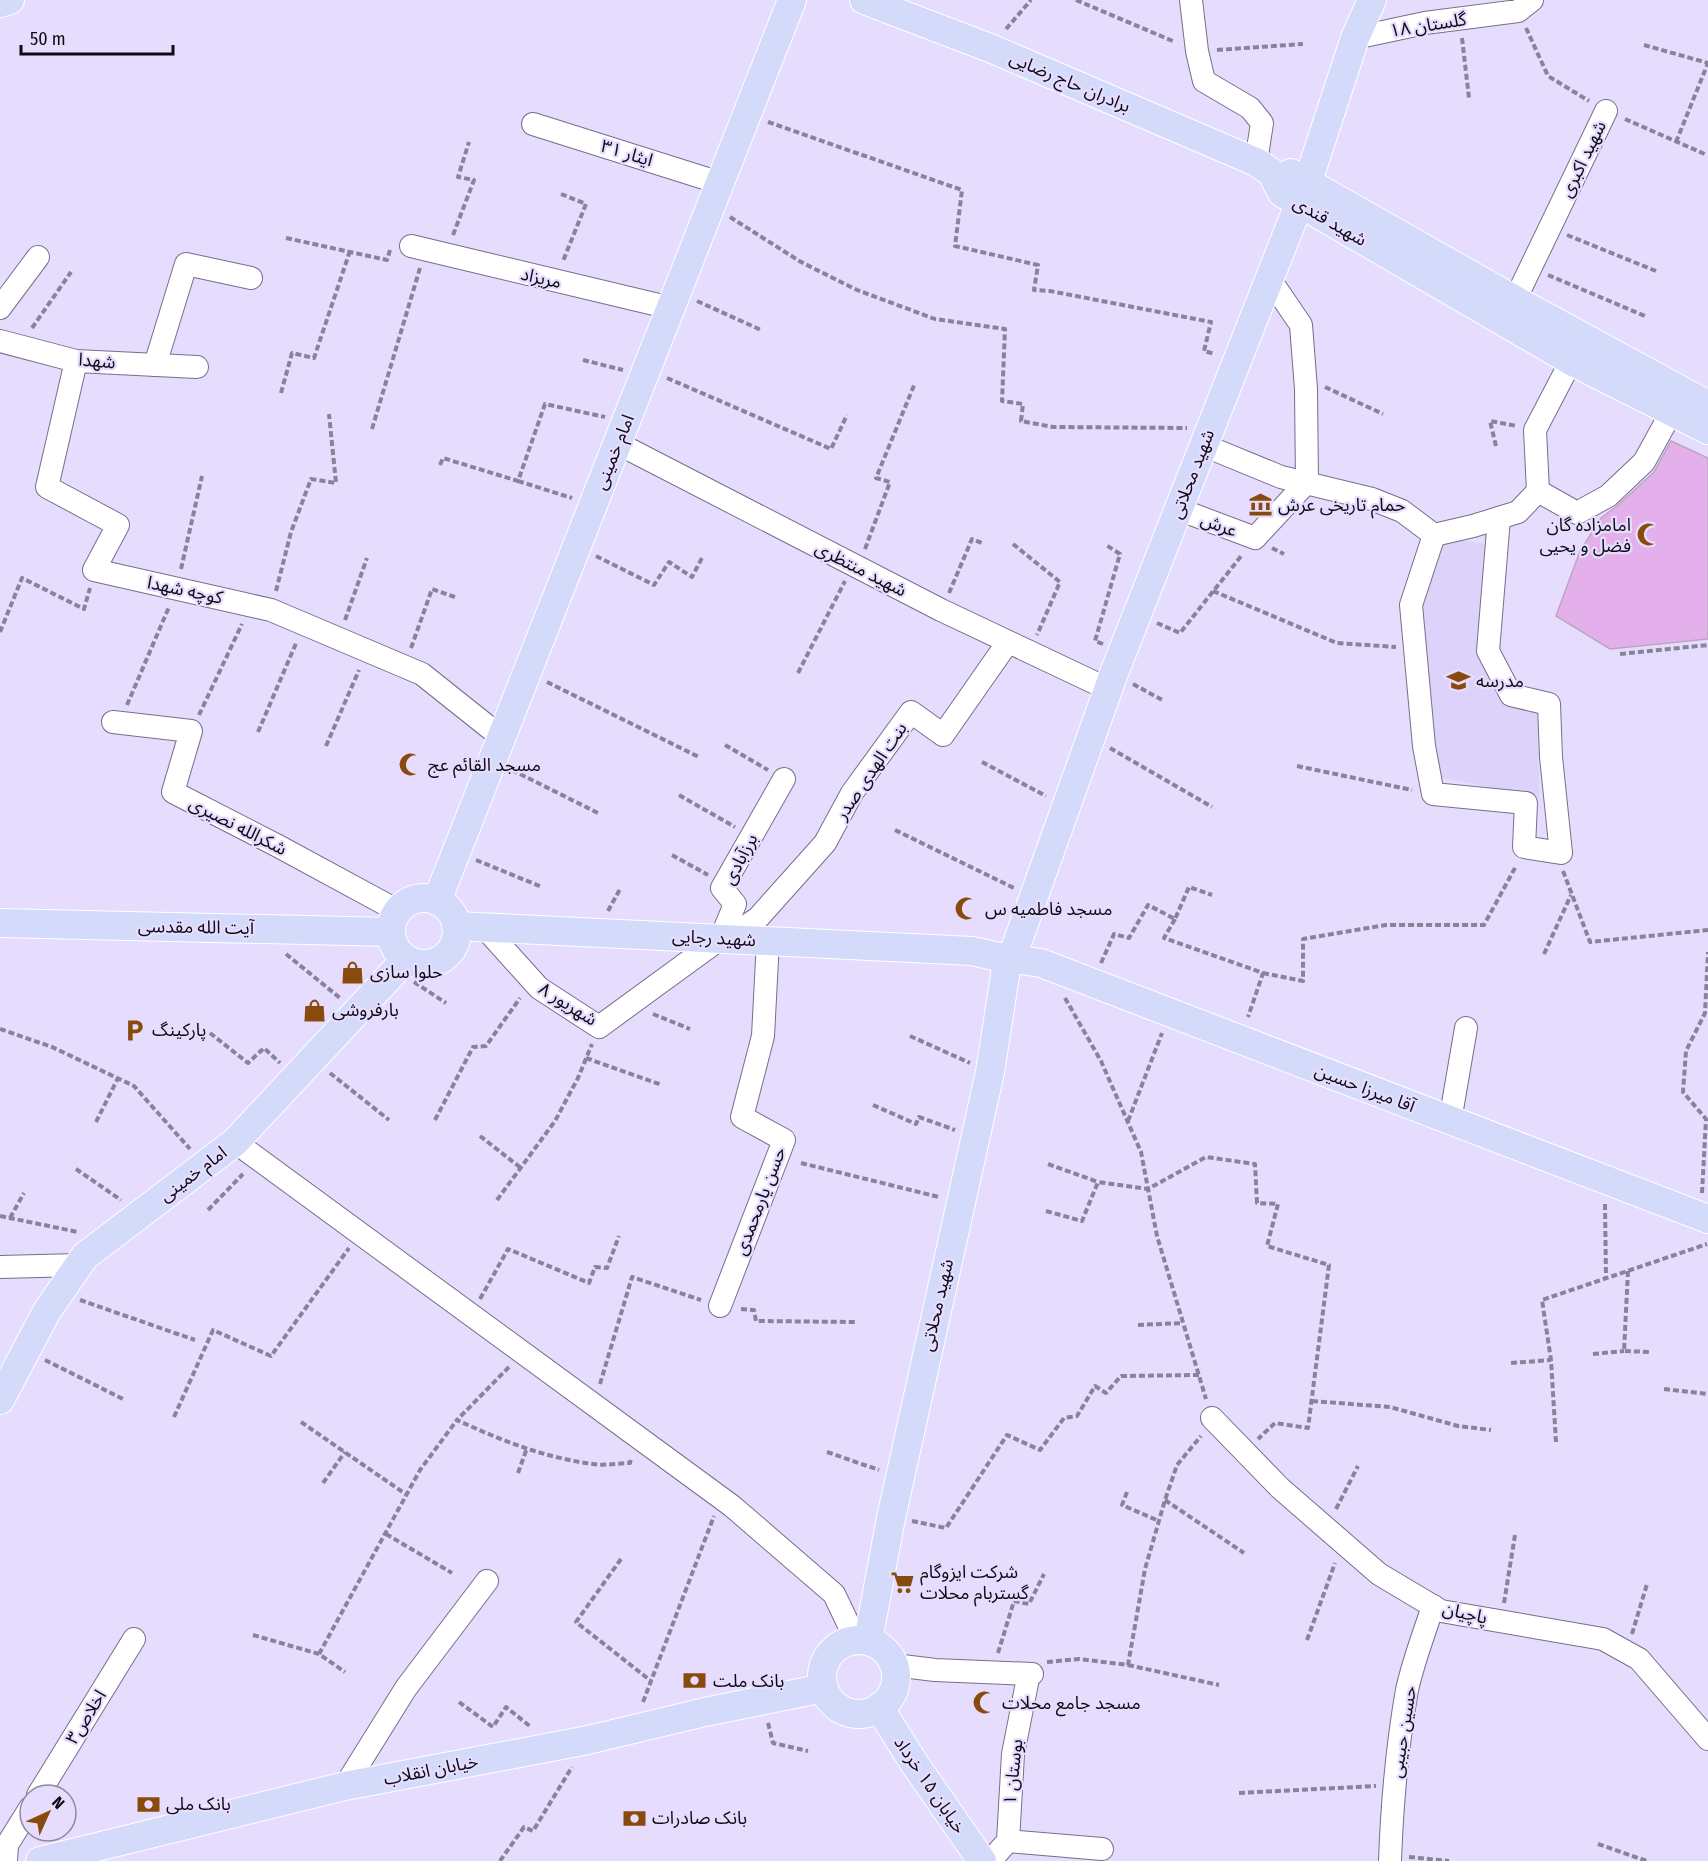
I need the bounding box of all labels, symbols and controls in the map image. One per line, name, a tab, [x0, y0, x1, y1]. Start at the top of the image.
street label: گلستان ۱۸	[1388, 8, 1468, 42]
scale bar	[21, 18, 172, 56]
text: 50 m	[30, 28, 66, 50]
street label: برادران حاج رضایی	[1005, 47, 1134, 119]
street label: شهید اکبری	[1555, 117, 1611, 201]
street label: ایثار ۳۱	[598, 135, 656, 171]
street label: شهید قندی	[1289, 191, 1371, 251]
street label: مریزاد	[519, 263, 563, 293]
street label: شهدا	[78, 348, 116, 374]
street label: امام خمینی	[589, 411, 642, 494]
street label: شهید محلاتی	[1165, 426, 1219, 522]
museum icon: حمام تاریخی عرش	[1247, 492, 1273, 518]
place label: حمام تاریخی عرش	[1278, 494, 1406, 519]
street label: عرش	[1198, 508, 1240, 542]
place label: امامزاده گان فضل و یحیی	[1539, 514, 1631, 557]
mosque icon: امامزاده گان فضل و یحیی	[1636, 522, 1662, 548]
street label: شهید منتظری	[812, 537, 910, 601]
street label: کوچه شهدا	[145, 571, 225, 609]
school or university icon: مدرسه	[1445, 668, 1471, 694]
place label: مدرسه	[1476, 670, 1524, 692]
street label: بنت الهدی صدر	[830, 718, 912, 825]
mosque icon: مسجد القائم عج	[397, 752, 423, 778]
place label: مسجد القائم عج	[428, 754, 541, 778]
street label: شکرالله نصیری	[185, 792, 291, 860]
street label: برزآبادی	[717, 830, 763, 888]
mosque icon: مسجد فاطمیه س	[954, 896, 980, 922]
place label: مسجد فاطمیه س	[985, 898, 1112, 920]
street label: آیت الله مقدسی	[138, 915, 255, 939]
street label: شهید رجایی	[671, 925, 757, 951]
shop icon: حلوا سازی	[339, 959, 365, 985]
place label: حلوا سازی	[370, 961, 443, 983]
street label: ۸ شهریور	[535, 977, 601, 1031]
shop icon: بارفروشی	[301, 997, 327, 1023]
place label: بارفروشی	[332, 999, 399, 1021]
parking icon: پارکینگ	[121, 1017, 147, 1043]
place label: پارکینگ	[152, 1019, 206, 1041]
street label: آقا میرزا حسین	[1312, 1059, 1419, 1117]
street label: امام خمینی	[155, 1141, 233, 1209]
street label: حسن یارمحمدی	[729, 1144, 791, 1258]
street label: شهید محلاتی	[916, 1257, 958, 1353]
place label: شرکت ایزوگام گستربام محلات	[920, 1561, 1029, 1607]
supermarket icon: شرکت ایزوگام گستربام محلات	[889, 1569, 915, 1595]
street label: پاچیان	[1440, 1597, 1490, 1629]
bank icon: بانک ملت	[682, 1668, 708, 1694]
place label: بانک ملت	[713, 1670, 784, 1692]
street label: حسین حبیبی	[1385, 1684, 1421, 1780]
street label: اخلاص۳	[61, 1686, 111, 1748]
mosque icon: مسجد جامع محلات	[971, 1690, 997, 1716]
place label: مسجد جامع محلات	[1002, 1692, 1141, 1717]
street label: خیابان ۱۵ خرداد	[889, 1732, 971, 1838]
street label: بوستان ۱	[999, 1738, 1027, 1806]
street label: خیابان انقلاب	[382, 1750, 480, 1790]
north arrow	[18, 1783, 78, 1843]
bank icon: بانک ملی	[135, 1791, 161, 1817]
text: N	[48, 1793, 68, 1813]
place label: بانک ملی	[166, 1793, 231, 1815]
bank icon: بانک صادرات	[621, 1805, 647, 1831]
place label: بانک صادرات	[652, 1807, 747, 1829]

